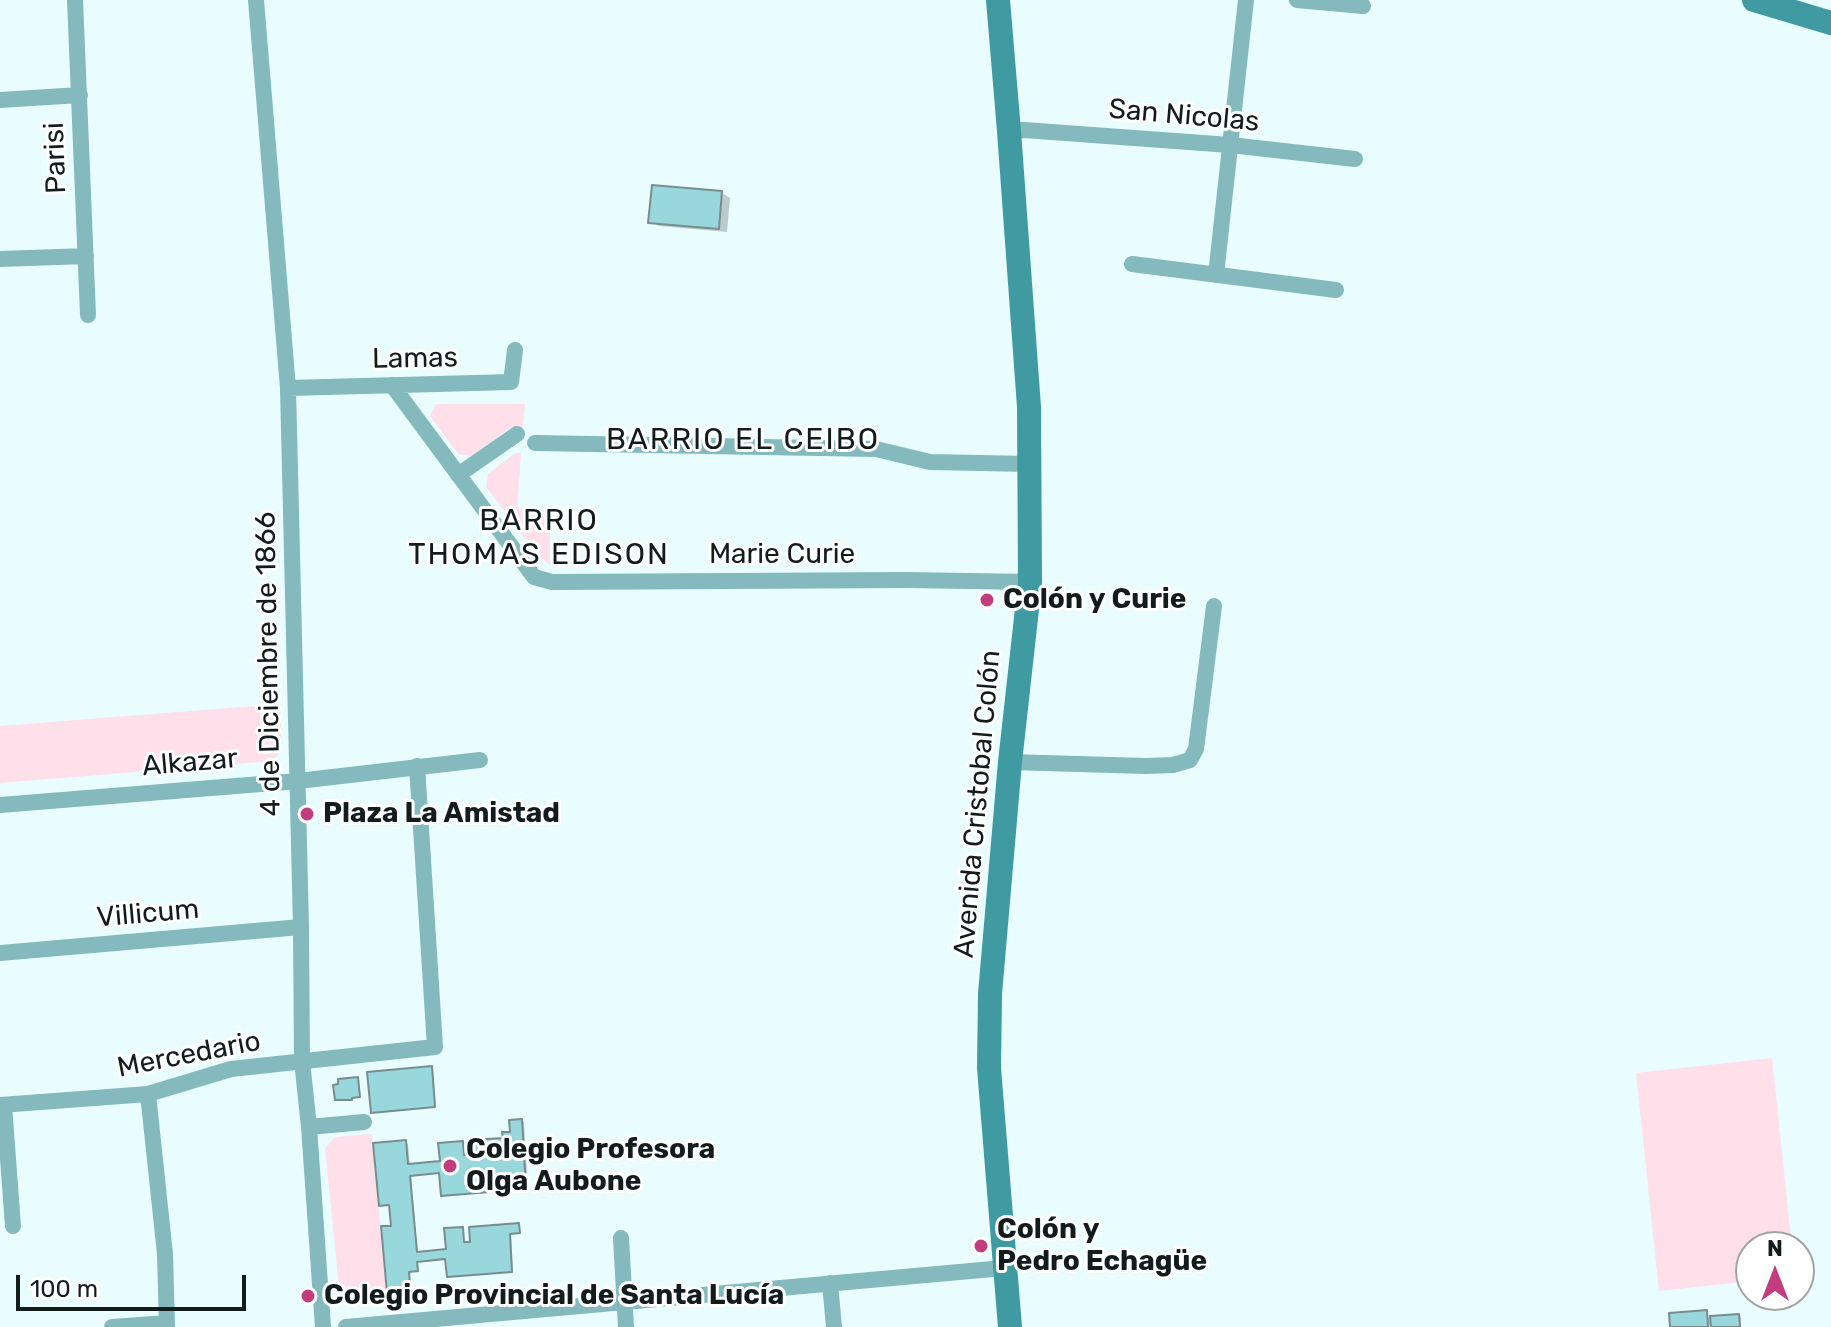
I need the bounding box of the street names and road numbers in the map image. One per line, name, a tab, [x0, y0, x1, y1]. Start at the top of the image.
street label: San Nicolas	[1107, 93, 1261, 139]
street label: Parisi	[38, 122, 74, 194]
street label: Lamas	[372, 341, 458, 377]
street label: 4 de Diciembre de 1866	[250, 511, 288, 817]
street label: Marie Curie	[709, 538, 855, 572]
street label: Avenida Cristobal Colón	[948, 649, 1008, 959]
street label: Alkazar	[141, 742, 239, 784]
street label: Villicum	[95, 893, 201, 935]
street label: Mercedario	[115, 1025, 263, 1085]

